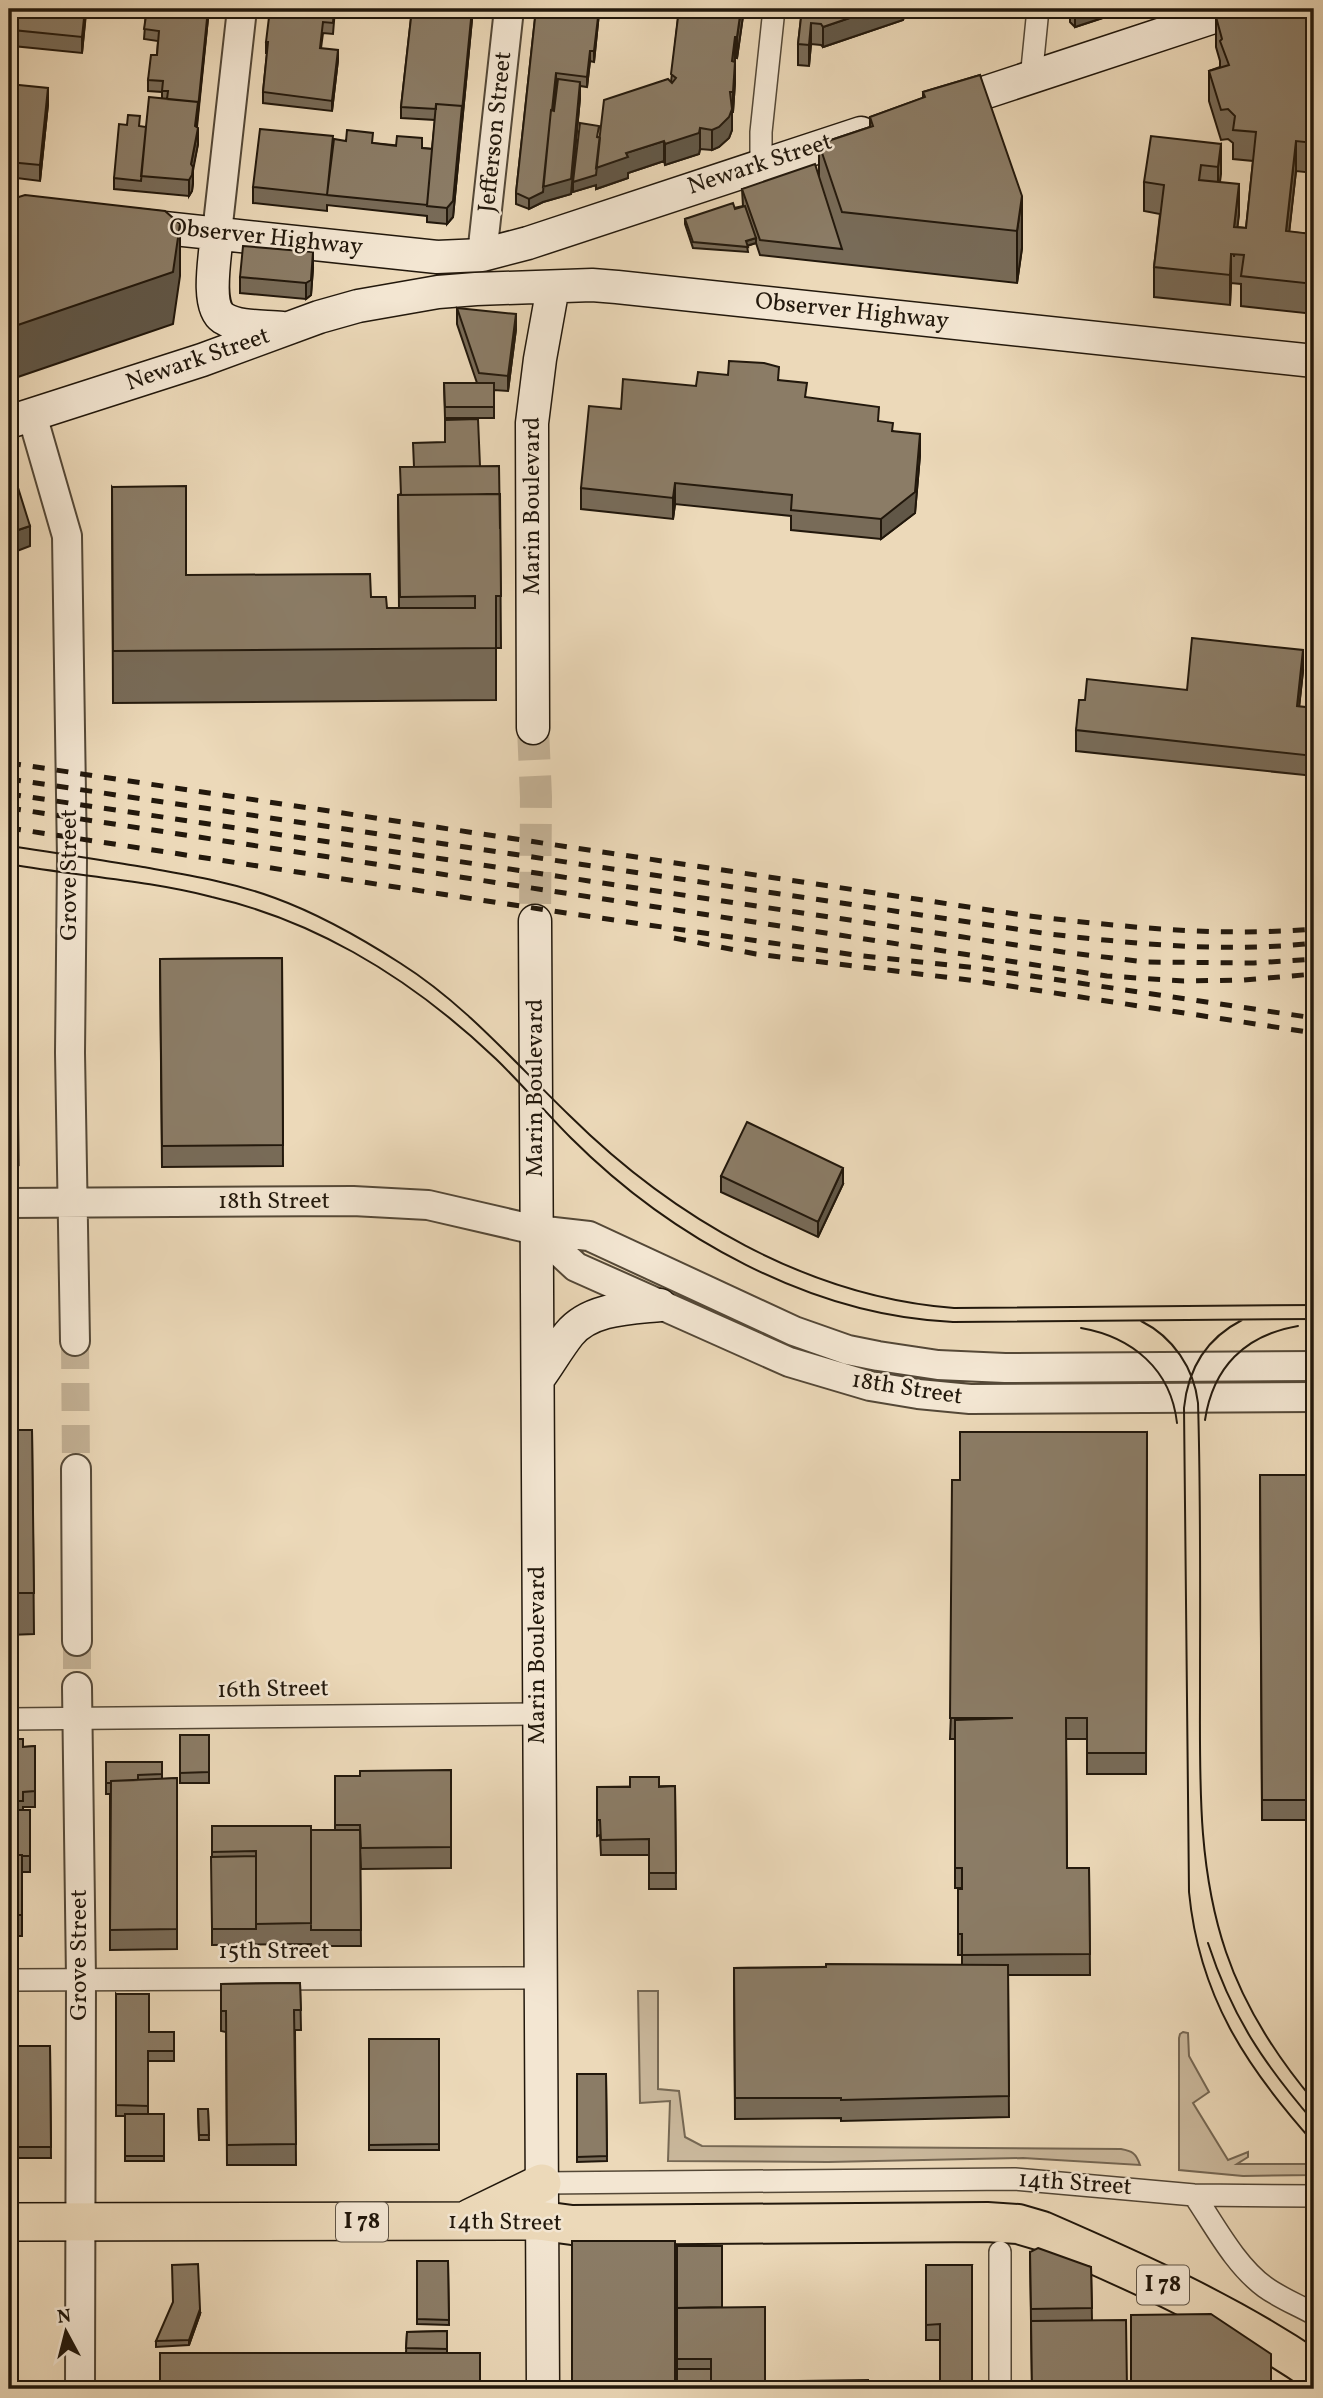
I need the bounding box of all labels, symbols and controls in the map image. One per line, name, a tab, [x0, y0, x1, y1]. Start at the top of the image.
street label: Jefferson Street	[471, 50, 521, 214]
street label: Newark Street	[683, 126, 837, 204]
street label: Observer Highway	[167, 211, 365, 265]
street label: Observer Highway	[753, 285, 951, 339]
street label: Newark Street	[121, 319, 275, 401]
street label: Marin Boulevard	[516, 417, 550, 595]
street label: Grove Street	[53, 809, 87, 941]
street label: Marin Boulevard	[519, 999, 553, 1177]
street label: 18th Street	[218, 1185, 330, 1219]
street label: 18th Street	[849, 1363, 965, 1415]
street label: Marin Boulevard	[521, 1566, 555, 1744]
street label: 16th Street	[217, 1672, 329, 1708]
street label: Grove Street	[63, 1889, 97, 2021]
street label: 15th Street	[218, 1935, 330, 1969]
street label: 14th Street	[1017, 2163, 1133, 2205]
road number: I 78	[336, 2202, 388, 2242]
street label: 14th Street	[448, 2205, 562, 2241]
road number: I 78	[1137, 2266, 1189, 2304]
north arrow	[32, 2296, 102, 2366]
text: N	[56, 2303, 73, 2331]

